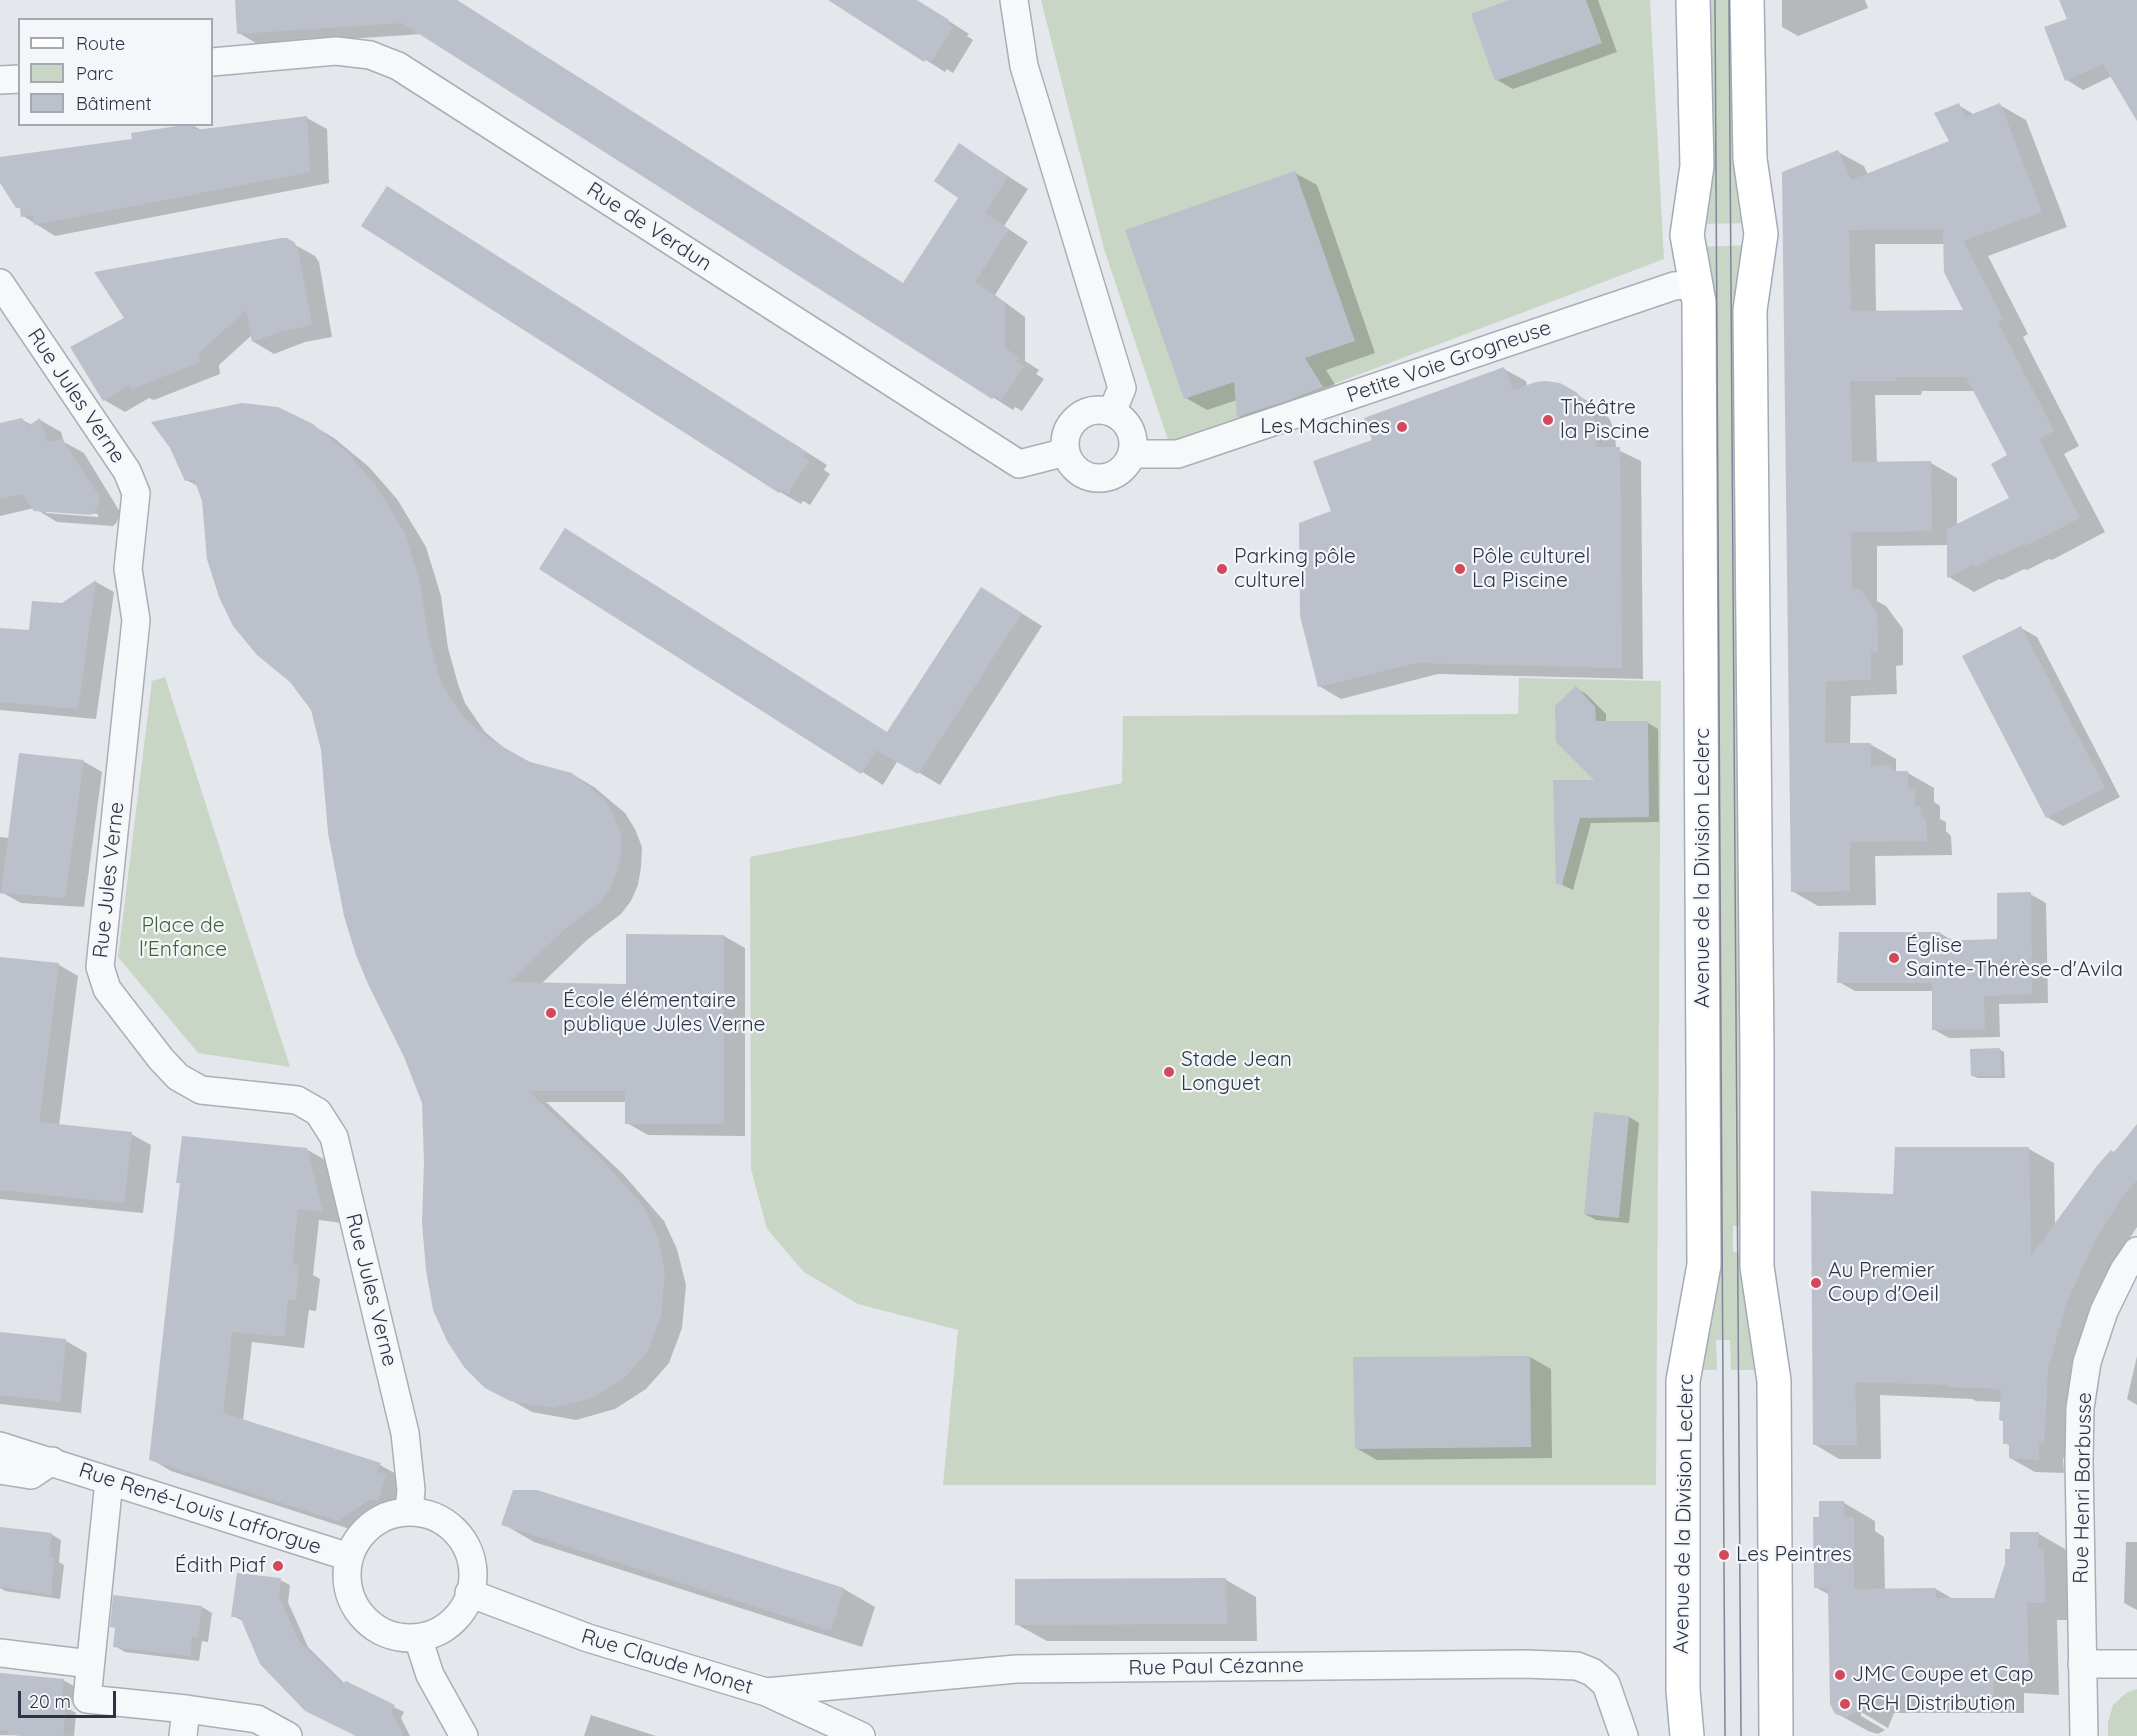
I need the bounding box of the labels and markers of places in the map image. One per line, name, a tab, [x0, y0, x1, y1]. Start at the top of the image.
place label: Théâtre la Piscine	[1560, 395, 1650, 445]
marker: Théâtre la Piscine	[1541, 413, 1555, 427]
place label: Les Machines	[1260, 414, 1390, 440]
marker: Les Machines	[1395, 420, 1409, 434]
place label: Parking pôle culturel	[1234, 544, 1356, 594]
place label: Pôle culturel La Piscine	[1472, 544, 1590, 594]
marker: Parking pôle culturel	[1215, 562, 1229, 576]
marker: Pôle culturel La Piscine	[1453, 562, 1467, 576]
place label: Église Sainte-Thérèse-d'Avila	[1906, 933, 2123, 983]
marker: Église Sainte-Thérèse-d'Avila	[1887, 951, 1901, 965]
place label: École élémentaire publique Jules Verne	[563, 988, 765, 1038]
marker: École élémentaire publique Jules Verne	[544, 1006, 558, 1020]
place label: Stade Jean Longuet	[1181, 1047, 1292, 1097]
marker: Stade Jean Longuet	[1162, 1065, 1176, 1079]
place label: Au Premier Coup d'Oeil	[1828, 1258, 1939, 1308]
marker: Au Premier Coup d'Oeil	[1809, 1276, 1823, 1290]
place label: Les Peintres	[1736, 1542, 1852, 1568]
marker: Les Peintres	[1717, 1548, 1731, 1562]
place label: Édith Piaf	[175, 1553, 266, 1579]
marker: Édith Piaf	[271, 1559, 285, 1573]
place label: JMC Coupe et Cap	[1852, 1662, 2033, 1688]
marker: JMC Coupe et Cap	[1833, 1668, 1847, 1682]
place label: RCH Distribution	[1857, 1691, 2016, 1717]
marker: RCH Distribution	[1838, 1697, 1852, 1711]

